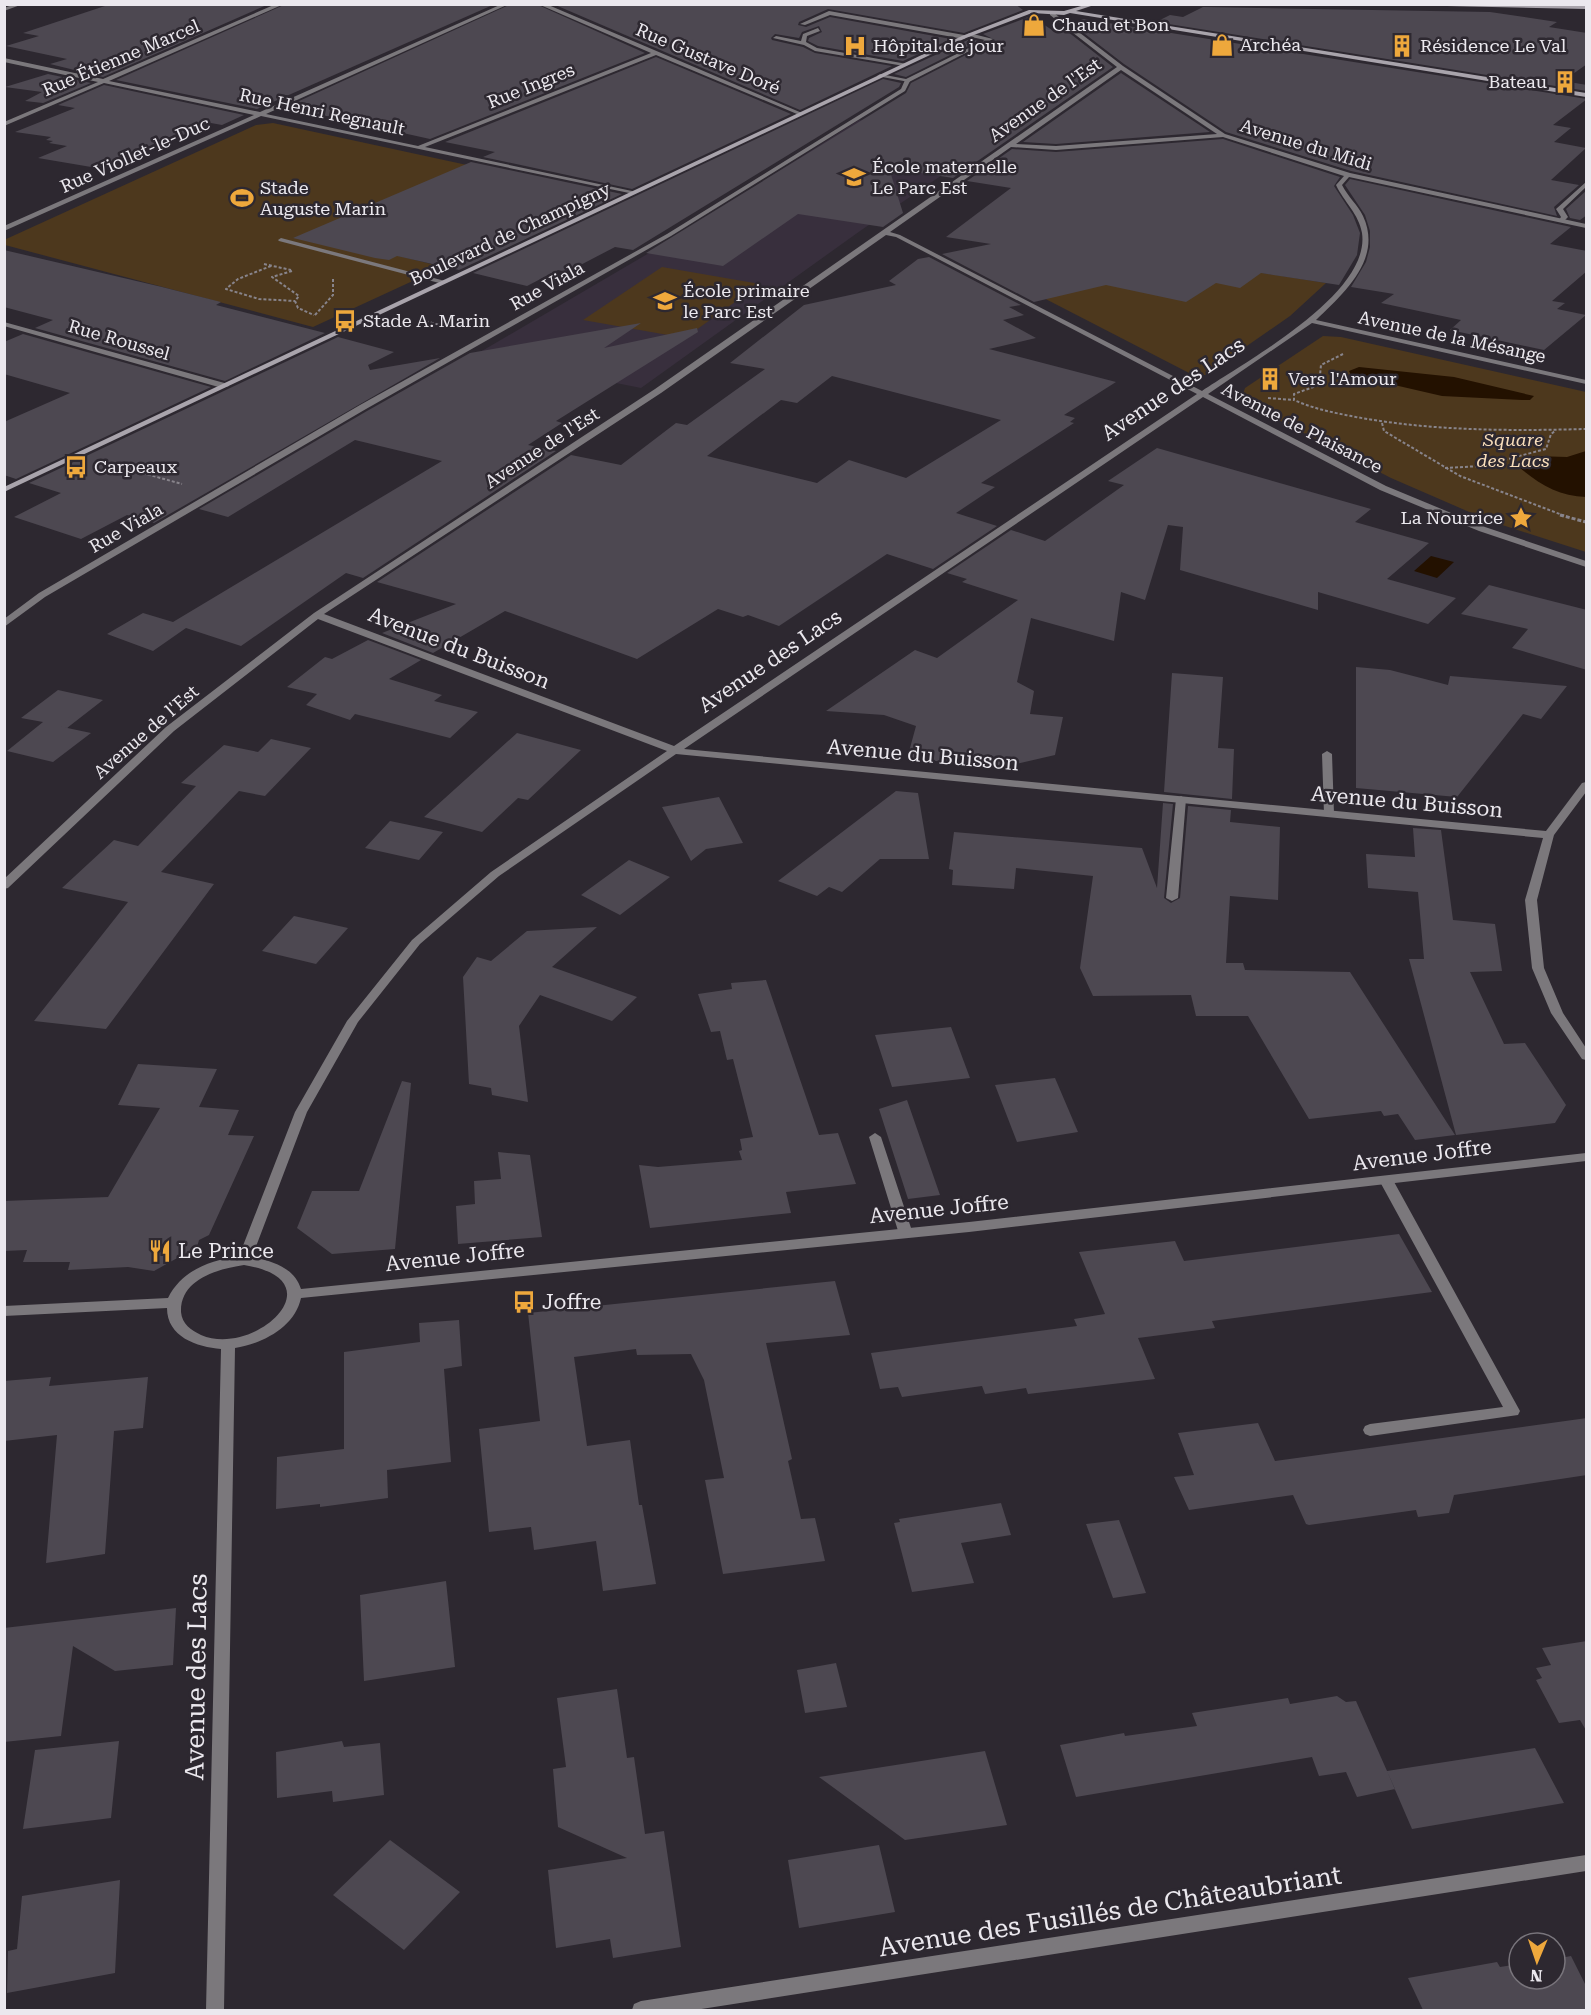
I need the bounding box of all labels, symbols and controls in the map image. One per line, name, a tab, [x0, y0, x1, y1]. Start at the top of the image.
shop icon: Chaud et Bon	[1021, 12, 1047, 38]
place label: Chaud et Bon	[1052, 14, 1170, 35]
street label: Rue Étienne Marcel	[39, 15, 203, 100]
street label: Rue Gustave Doré	[633, 19, 784, 98]
shop icon: Archéa	[1209, 32, 1235, 58]
hospital icon: Hôpital de jour	[842, 33, 868, 59]
building icon: Résidence Le Val	[1389, 33, 1415, 59]
place label: Archéa	[1240, 34, 1301, 55]
place label: Hôpital de jour	[873, 35, 1004, 56]
place label: Résidence Le Val	[1420, 35, 1567, 56]
street label: Avenue de l'Est	[985, 53, 1105, 146]
street label: Rue Ingres	[484, 59, 577, 113]
building icon: Bateau	[1552, 69, 1578, 95]
place label: Bateau	[1488, 71, 1547, 92]
street label: Rue Henri Regnault	[237, 84, 407, 139]
street label: Rue Viollet-le-Duc	[57, 112, 213, 197]
street label: Avenue du Midi	[1238, 115, 1375, 175]
place label: École maternelle Le Parc Est	[872, 156, 1017, 198]
school or university icon: École maternelle Le Parc Est	[841, 164, 867, 190]
place label: Stade Auguste Marin	[260, 177, 386, 219]
street label: Boulevard de Champigny	[406, 178, 614, 289]
sports icon: Stade Auguste Marin	[229, 185, 255, 211]
street label: Rue Viala	[506, 257, 588, 314]
place label: École primaire le Parc Est	[683, 280, 810, 322]
school or university icon: École primaire le Parc Est	[652, 288, 678, 314]
street label: Avenue de la Mésange	[1356, 306, 1548, 367]
bus stop icon: Stade A. Marin	[332, 308, 358, 334]
place label: Stade A. Marin	[363, 310, 490, 331]
street label: Rue Roussel	[66, 315, 173, 364]
street label: Avenue des Lacs	[1097, 332, 1249, 446]
building icon: Vers l'Amour	[1257, 366, 1283, 392]
place label: Vers l'Amour	[1288, 368, 1397, 389]
street label: Avenue de Plaisance	[1218, 378, 1386, 477]
street label: Avenue de l'Est	[481, 403, 603, 492]
park label: Square des Lacs	[1476, 429, 1550, 471]
bus stop icon: Carpeaux	[63, 454, 89, 480]
place label: Carpeaux	[94, 456, 178, 477]
street label: Rue Viala	[85, 498, 166, 557]
place icon: La Nourrice	[1508, 505, 1534, 531]
place label: La Nourrice	[1400, 507, 1503, 528]
street label: Avenue du Buisson	[365, 602, 554, 694]
street label: Avenue des Lacs	[694, 604, 846, 718]
street label: Avenue de l'Est	[89, 680, 203, 783]
street label: Avenue du Buisson	[826, 735, 1020, 775]
street label: Avenue du Buisson	[1310, 782, 1504, 822]
street label: Avenue Joffre	[1351, 1135, 1493, 1175]
street label: Avenue Joffre	[868, 1190, 1010, 1228]
restaurant icon: Le Prince	[147, 1238, 173, 1264]
street label: Avenue Joffre	[384, 1238, 526, 1276]
place label: Le Prince	[178, 1239, 274, 1263]
bus stop icon: Joffre	[511, 1289, 537, 1315]
place label: Joffre	[542, 1290, 601, 1314]
street label: Avenue des Lacs	[179, 1573, 213, 1781]
street label: Avenue des Fusillés de Châteaubriant	[876, 1860, 1344, 1962]
north arrow	[1507, 1931, 1567, 1991]
text: N	[1530, 1966, 1543, 1985]

